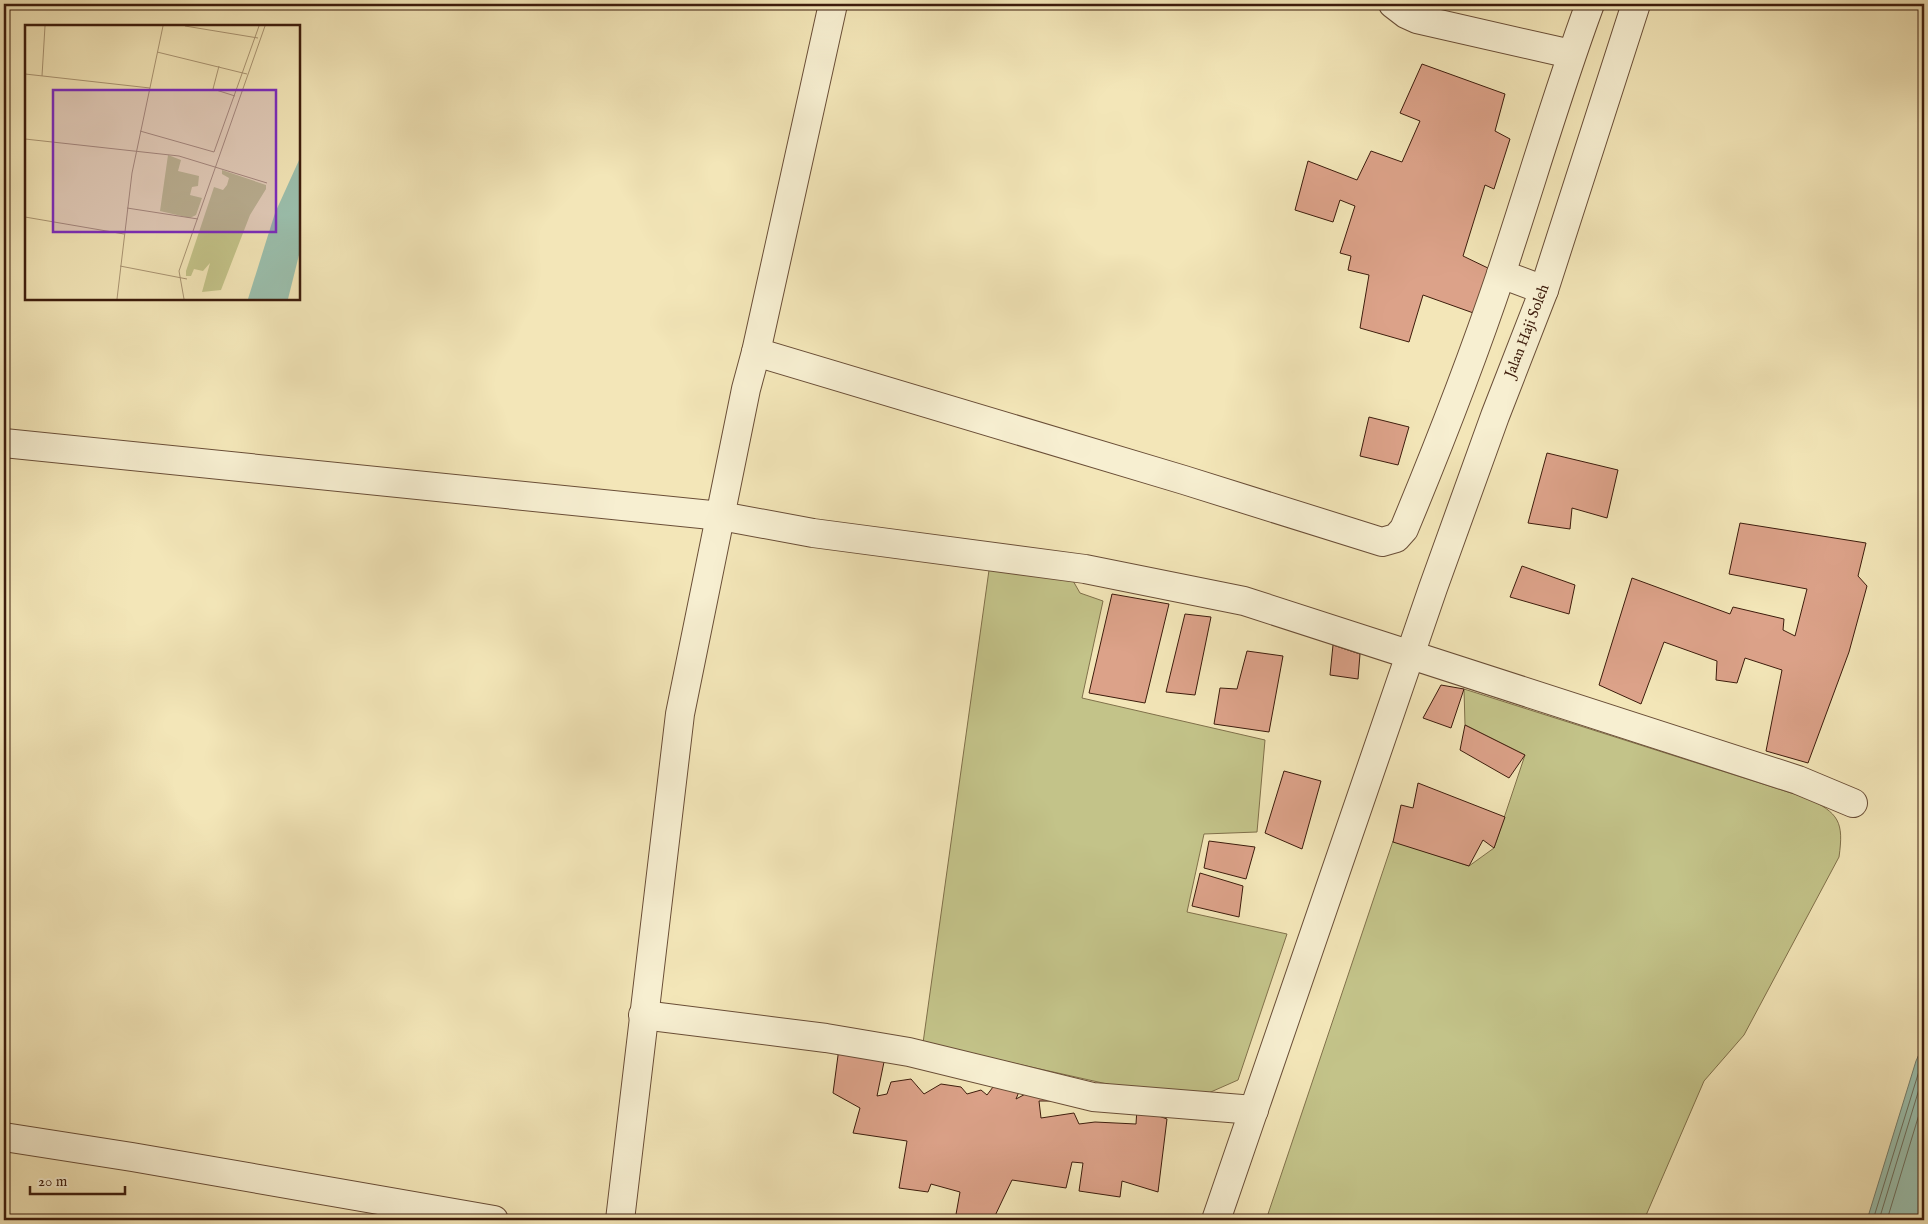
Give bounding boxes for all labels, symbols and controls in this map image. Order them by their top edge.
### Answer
inset map [25,25,300,300]
street label: Jalan Haji Soleh [1500,281,1554,382]
scale bar [30,1164,125,1196]
text: 20 m [38,1172,68,1191]

